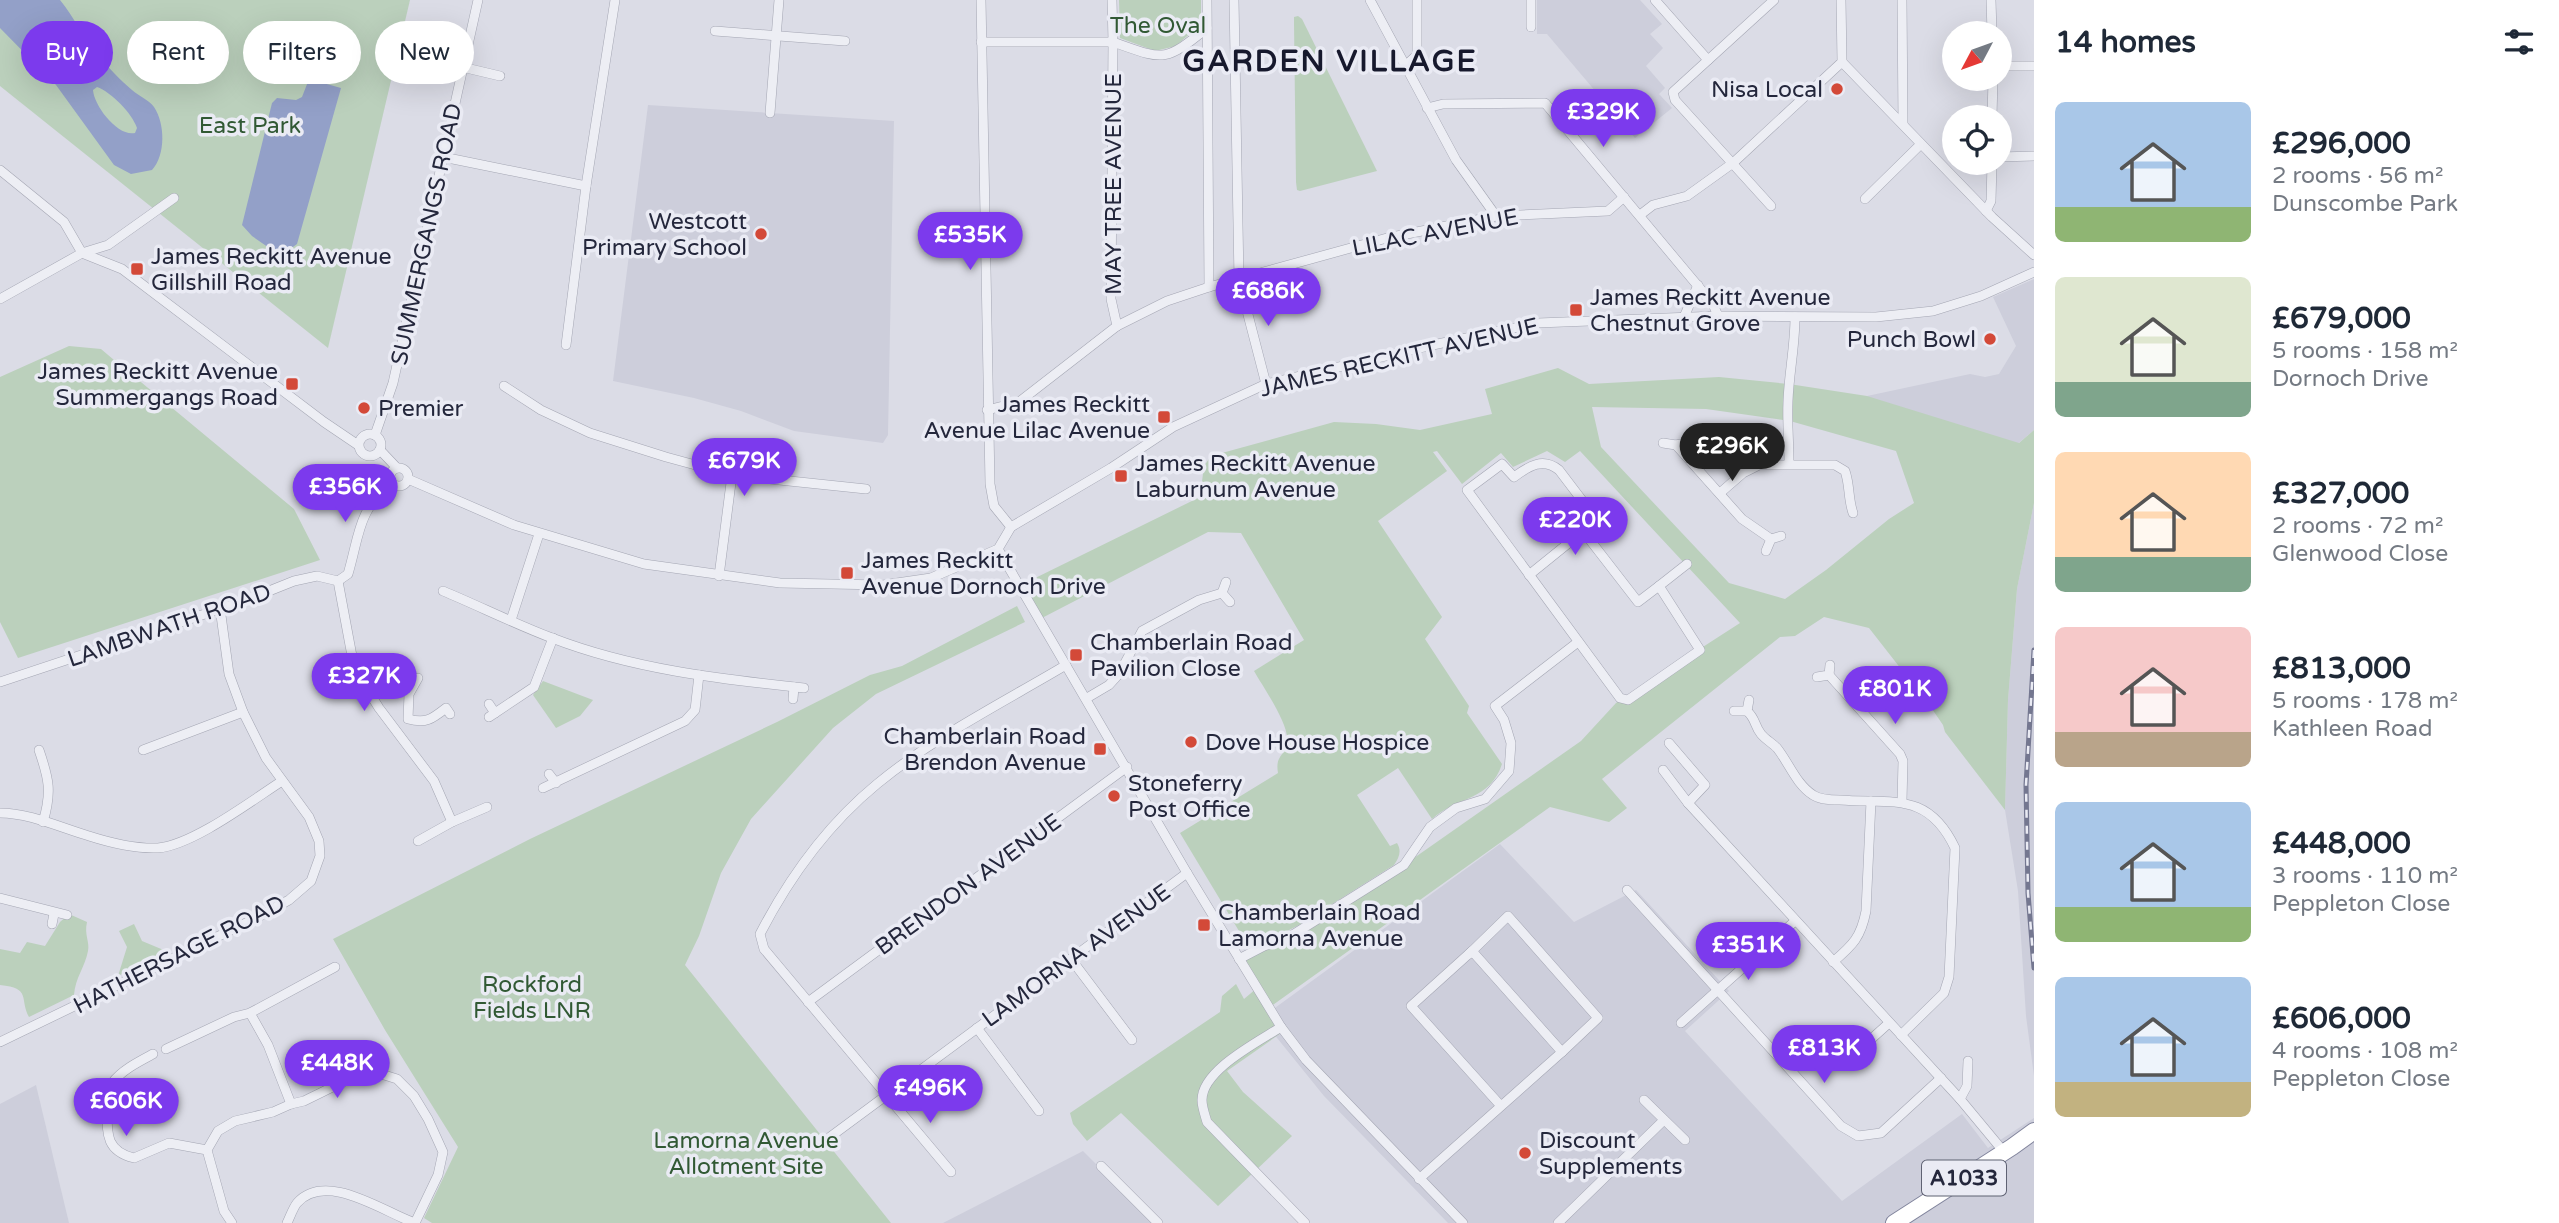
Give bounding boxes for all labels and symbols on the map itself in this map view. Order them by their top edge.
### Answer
park label: The Oval [1110,12,1206,40]
north arrow [1942,21,2012,91]
district label: GARDEN VILLAGE [1182,43,1478,80]
street label: MAY TREE AVENUE [1100,73,1128,295]
place label: Nisa Local [1711,76,1823,104]
marker: Nisa Local [1829,81,1845,97]
pin: £329K [1554,90,1652,149]
street label: SUMMERGANGS ROAD [386,101,468,368]
park label: East Park [199,112,301,140]
street label: LILAC AVENUE [1350,203,1521,263]
place label: Westcott Primary School [582,208,747,262]
pin: £535K [921,212,1019,272]
marker: Westcott Primary School [753,226,769,242]
place label: James Reckitt Avenue Gillshill Road [151,243,392,297]
marker: James Reckitt Avenue Gillshill Road [129,261,145,277]
pin: £686K [1219,268,1317,328]
place label: James Reckitt Avenue Chestnut Grove [1590,284,1831,338]
marker: James Reckitt Avenue Chestnut Grove [1568,302,1584,318]
street label: JAMES RECKITT AVENUE [1257,312,1541,404]
place label: Punch Bowl [1847,326,1976,354]
marker: Punch Bowl [1982,331,1998,347]
place label: James Reckitt Avenue Summergangs Road [37,358,278,412]
marker: James Reckitt Avenue Summergangs Road [284,376,300,392]
place label: James Reckitt Avenue Lilac Avenue [924,391,1150,445]
place label: Premier [378,395,464,423]
marker: Premier [356,400,372,416]
marker: James Reckitt Avenue Lilac Avenue [1156,409,1172,425]
pin: £296K [1683,424,1781,483]
pin: £679K [695,438,793,498]
place label: James Reckitt Avenue Laburnum Avenue [1135,450,1376,504]
pin: £356K [296,464,394,524]
marker: James Reckitt Avenue Laburnum Avenue [1113,468,1129,484]
pin: £220K [1526,498,1624,557]
place label: James Reckitt Avenue Dornoch Drive [861,547,1106,601]
marker: James Reckitt Avenue Dornoch Drive [839,565,855,581]
street label: LAMBWATH ROAD [64,578,275,674]
place label: Chamberlain Road Pavilion Close [1090,629,1293,683]
marker: Chamberlain Road Pavilion Close [1068,647,1084,663]
pin: £327K [315,654,413,713]
pin: £801K [1846,666,1944,726]
place label: Chamberlain Road Brendon Avenue [883,723,1086,777]
place label: Dove House Hospice [1205,729,1429,757]
marker: Dove House Hospice [1183,734,1199,750]
marker: Chamberlain Road Brendon Avenue [1092,741,1108,757]
place label: Stoneferry Post Office [1128,770,1250,824]
marker: Stoneferry Post Office [1106,788,1122,804]
street label: BRENDON AVENUE [870,808,1067,962]
street label: LAMORNA AVENUE [977,878,1176,1034]
street label: HATHERSAGE ROAD [69,889,290,1020]
place label: Chamberlain Road Lamorna Avenue [1218,899,1421,953]
marker: Chamberlain Road Lamorna Avenue [1196,917,1212,933]
pin: £351K [1699,922,1797,982]
park label: Rockford Fields LNR [473,971,591,1025]
pin: £813K [1775,1026,1873,1085]
pin: £448K [288,1040,386,1100]
pin: £496K [881,1066,979,1125]
pin: £606K [77,1078,175,1138]
park label: Lamorna Avenue Allotment Site [653,1127,839,1181]
place label: Discount Supplements [1539,1127,1682,1181]
marker: Discount Supplements [1517,1145,1533,1161]
road number: A1033 [1922,1160,2006,1196]

